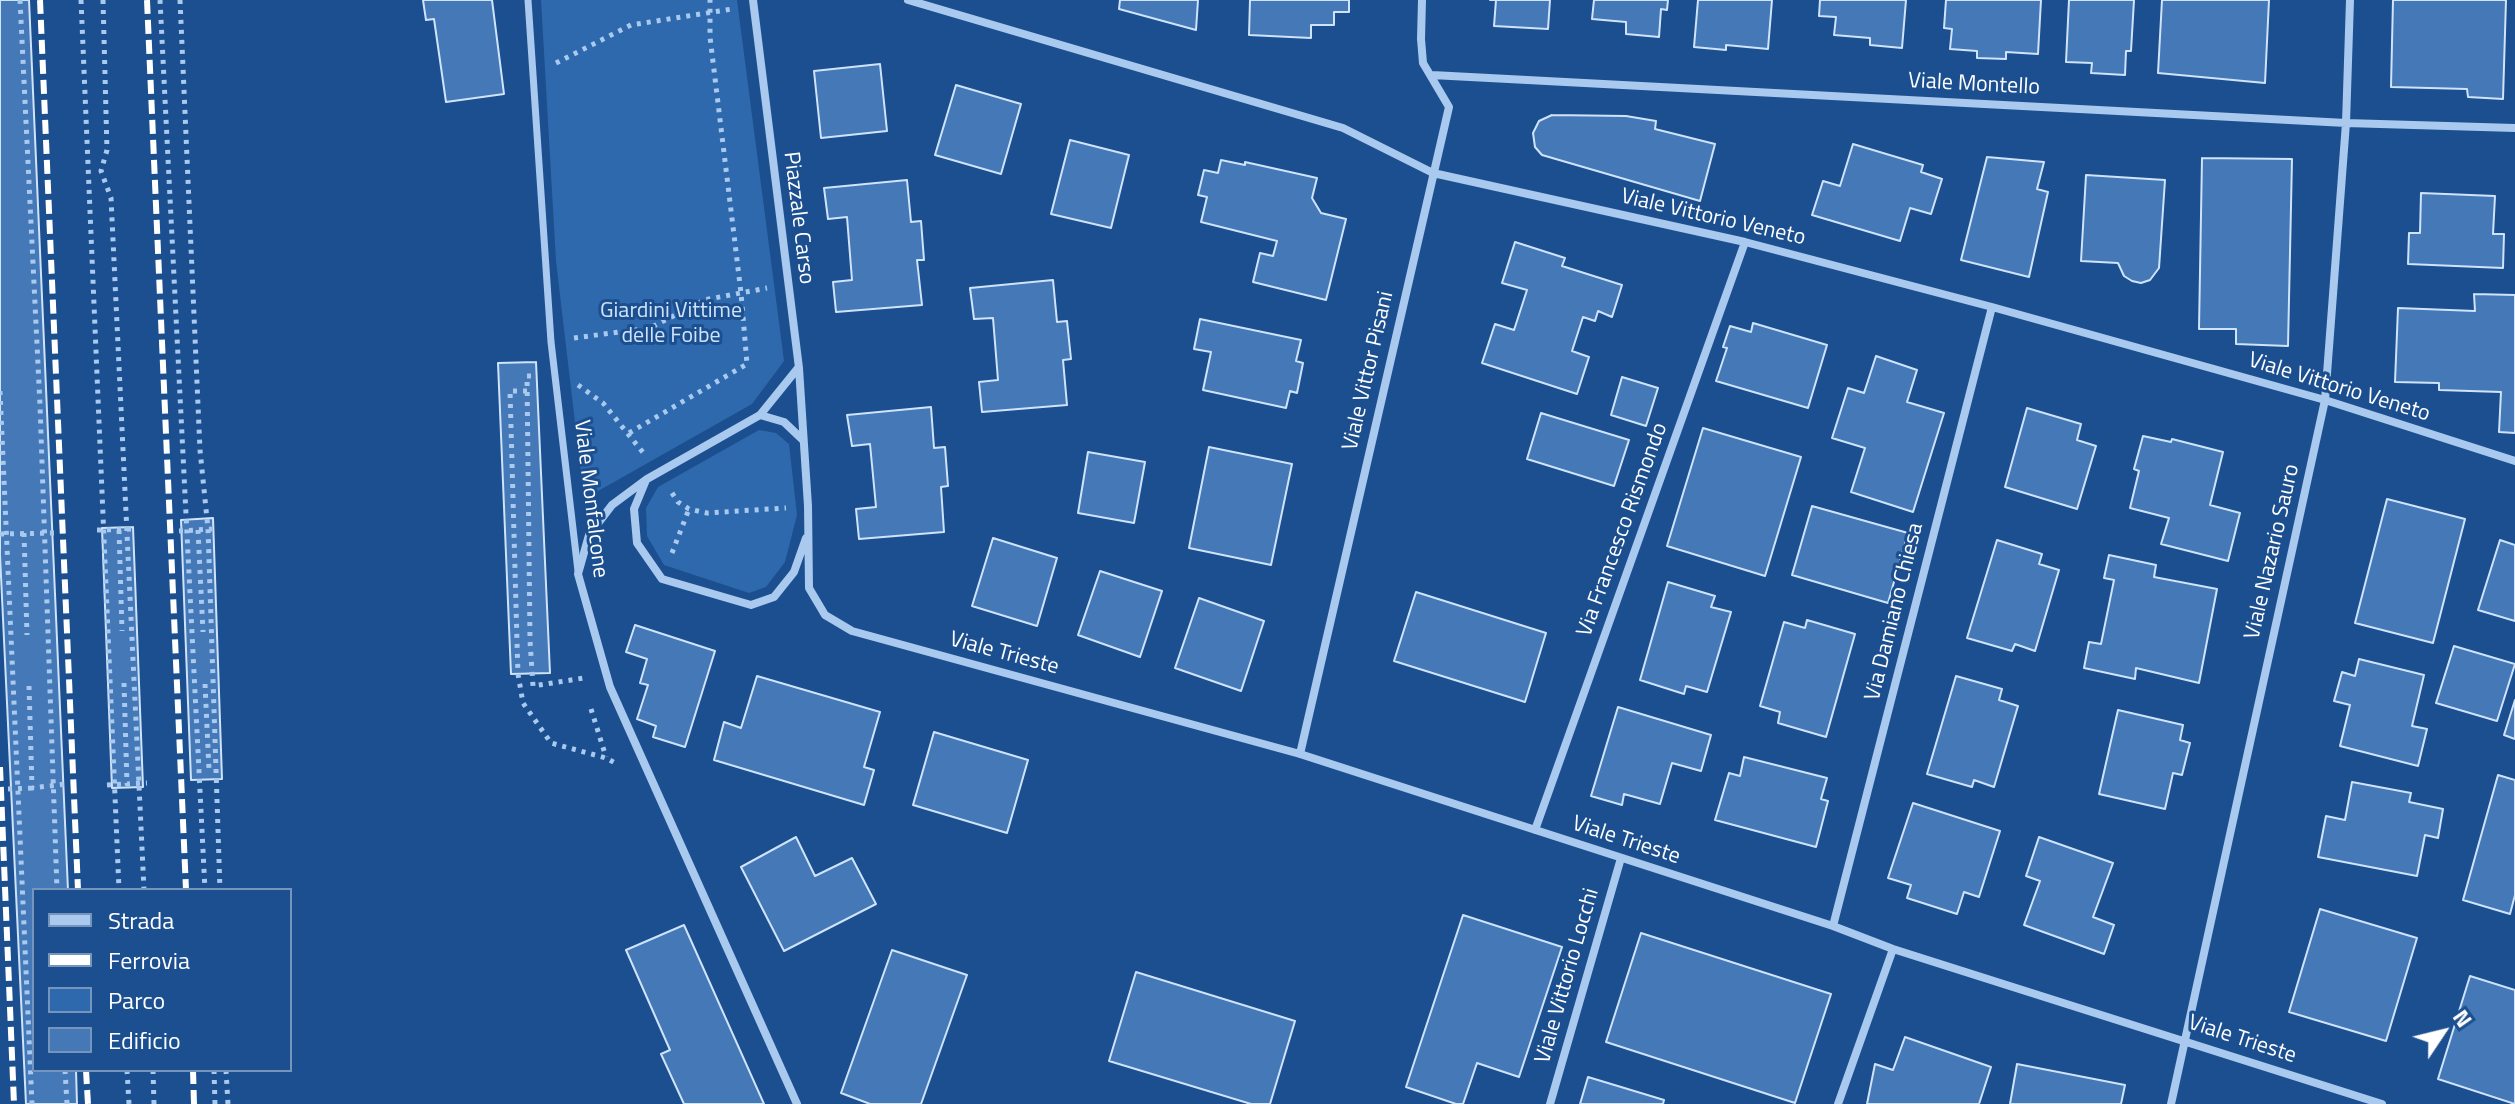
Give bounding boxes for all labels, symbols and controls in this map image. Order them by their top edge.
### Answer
street label: Viale Montello [1907,68,2041,102]
street label: Piazzale Carso [777,150,819,286]
street label: Viale Vittorio Veneto [1618,184,1808,252]
street label: Viale Vittor Pisani [1338,289,1400,453]
park label: Giardini Vittime delle Foibe [600,299,742,350]
street label: Viale Vittorio Veneto [2245,348,2433,428]
street label: Viale Monfalcone [567,419,613,579]
street label: Via Francesco Rismondo [1572,420,1674,640]
street label: Viale Nazario Sauro [2240,462,2306,642]
street label: Via Damiano Chiesa [1860,520,1930,704]
street label: Viale Trieste [947,627,1061,681]
street label: Viale Trieste [1569,811,1683,871]
street label: Viale Vittorio Locchi [1530,885,1606,1067]
legend [32,888,292,1072]
text: Strada [108,902,174,938]
text: Ferrovia [108,942,190,978]
text: Parco [108,982,165,1018]
north arrow [2403,992,2483,1072]
text: N [2444,1002,2481,1034]
street label: Viale Trieste [2185,1010,2299,1070]
text: Edificio [108,1022,181,1058]

